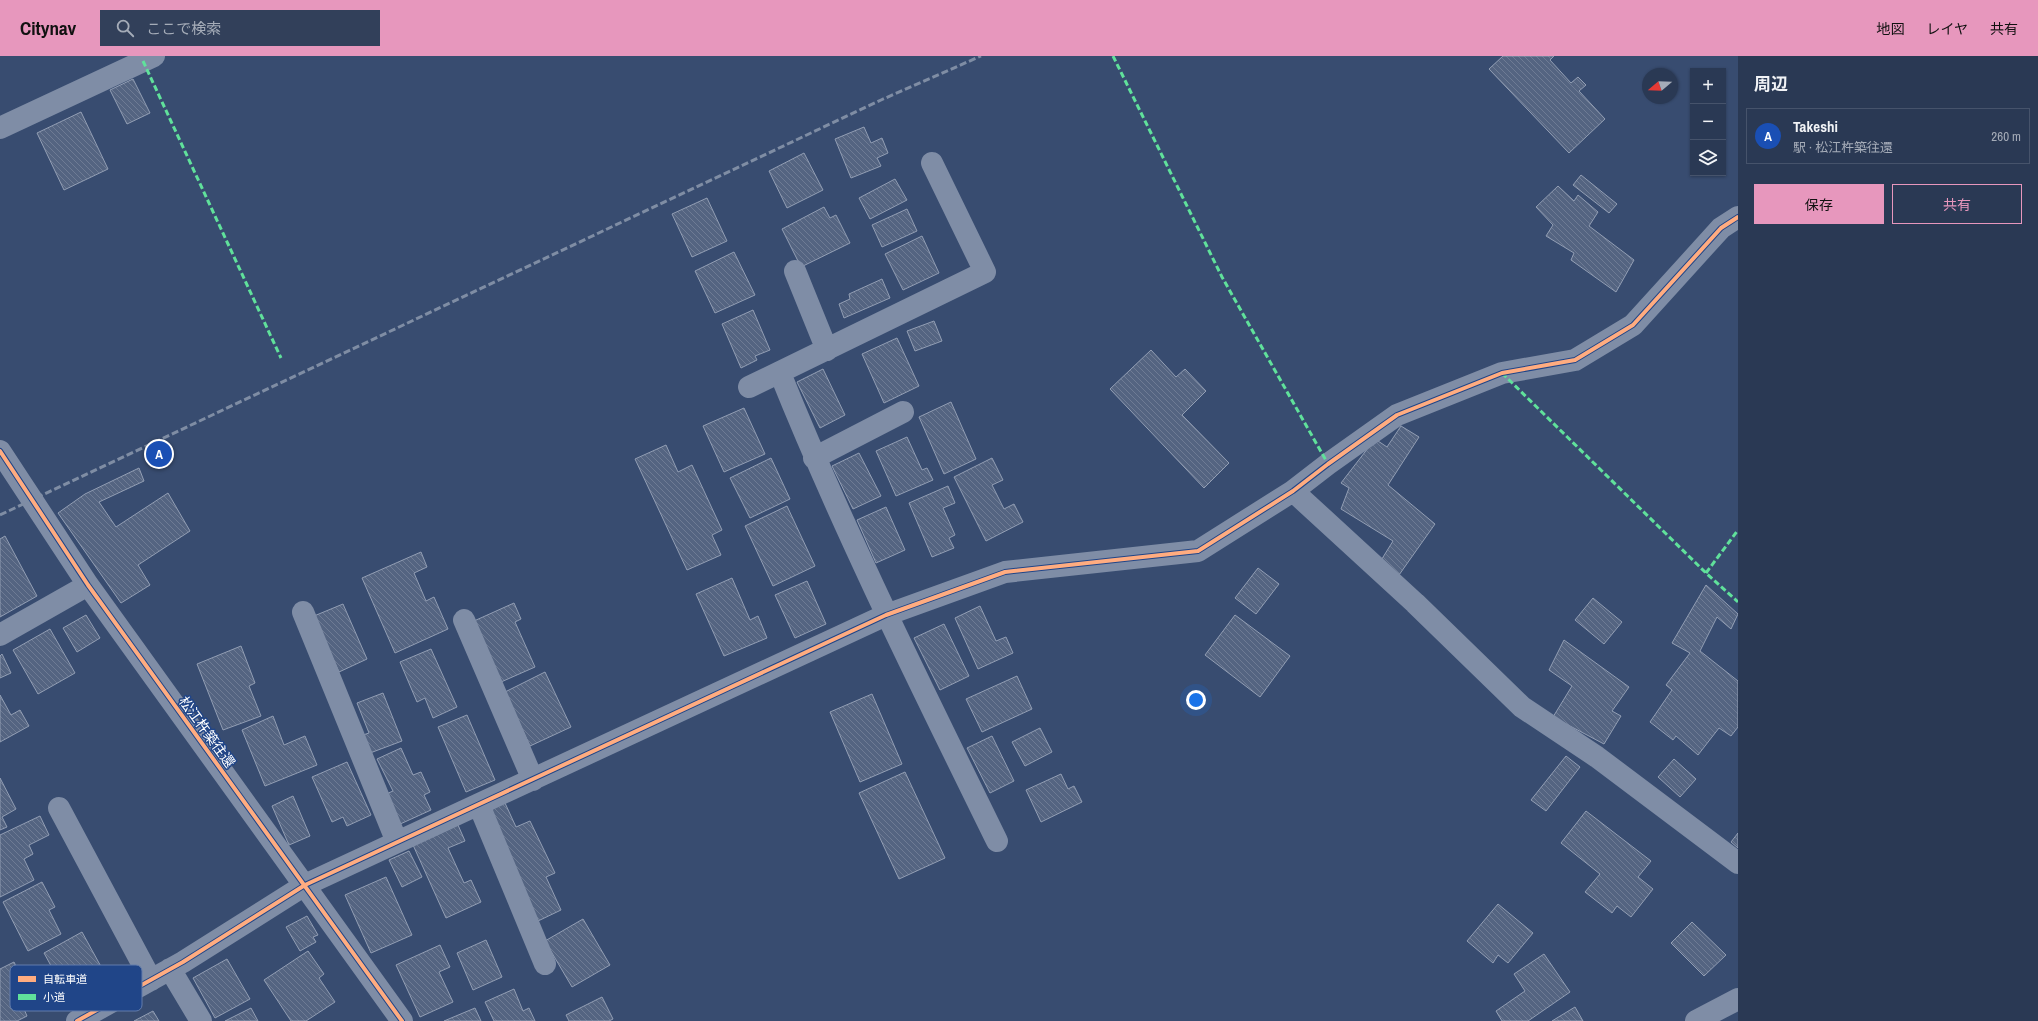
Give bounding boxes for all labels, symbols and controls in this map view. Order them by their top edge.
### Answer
search box [100,10,380,46]
text: Citynav [20,15,76,41]
icon: search [114,17,136,39]
text: ここで検索 [146,18,221,39]
text: 地図 [1876,20,1904,38]
text: レイヤ [1926,20,1968,38]
text: 共有 [1990,20,2018,38]
north arrow [1642,68,1678,104]
map controls [1690,68,1726,176]
button: + [1690,68,1726,104]
text: 周辺 [1754,72,1788,95]
button: − [1690,104,1726,140]
text: Takeshi [1793,116,1838,137]
text: A [1764,128,1772,145]
text: 260 m [1991,128,2021,145]
text: 駅 · 松江杵築往還 [1793,139,1893,156]
button: layers [1690,140,1726,176]
button: 保存 [1754,184,1884,224]
button: 共有 [1892,184,2022,224]
pin: A [146,439,172,469]
your location [1186,690,1206,710]
street label: 松江杵築往還 [175,693,239,771]
legend [10,965,142,1011]
text: 自転車道 [43,972,87,986]
text: 小道 [43,990,65,1004]

